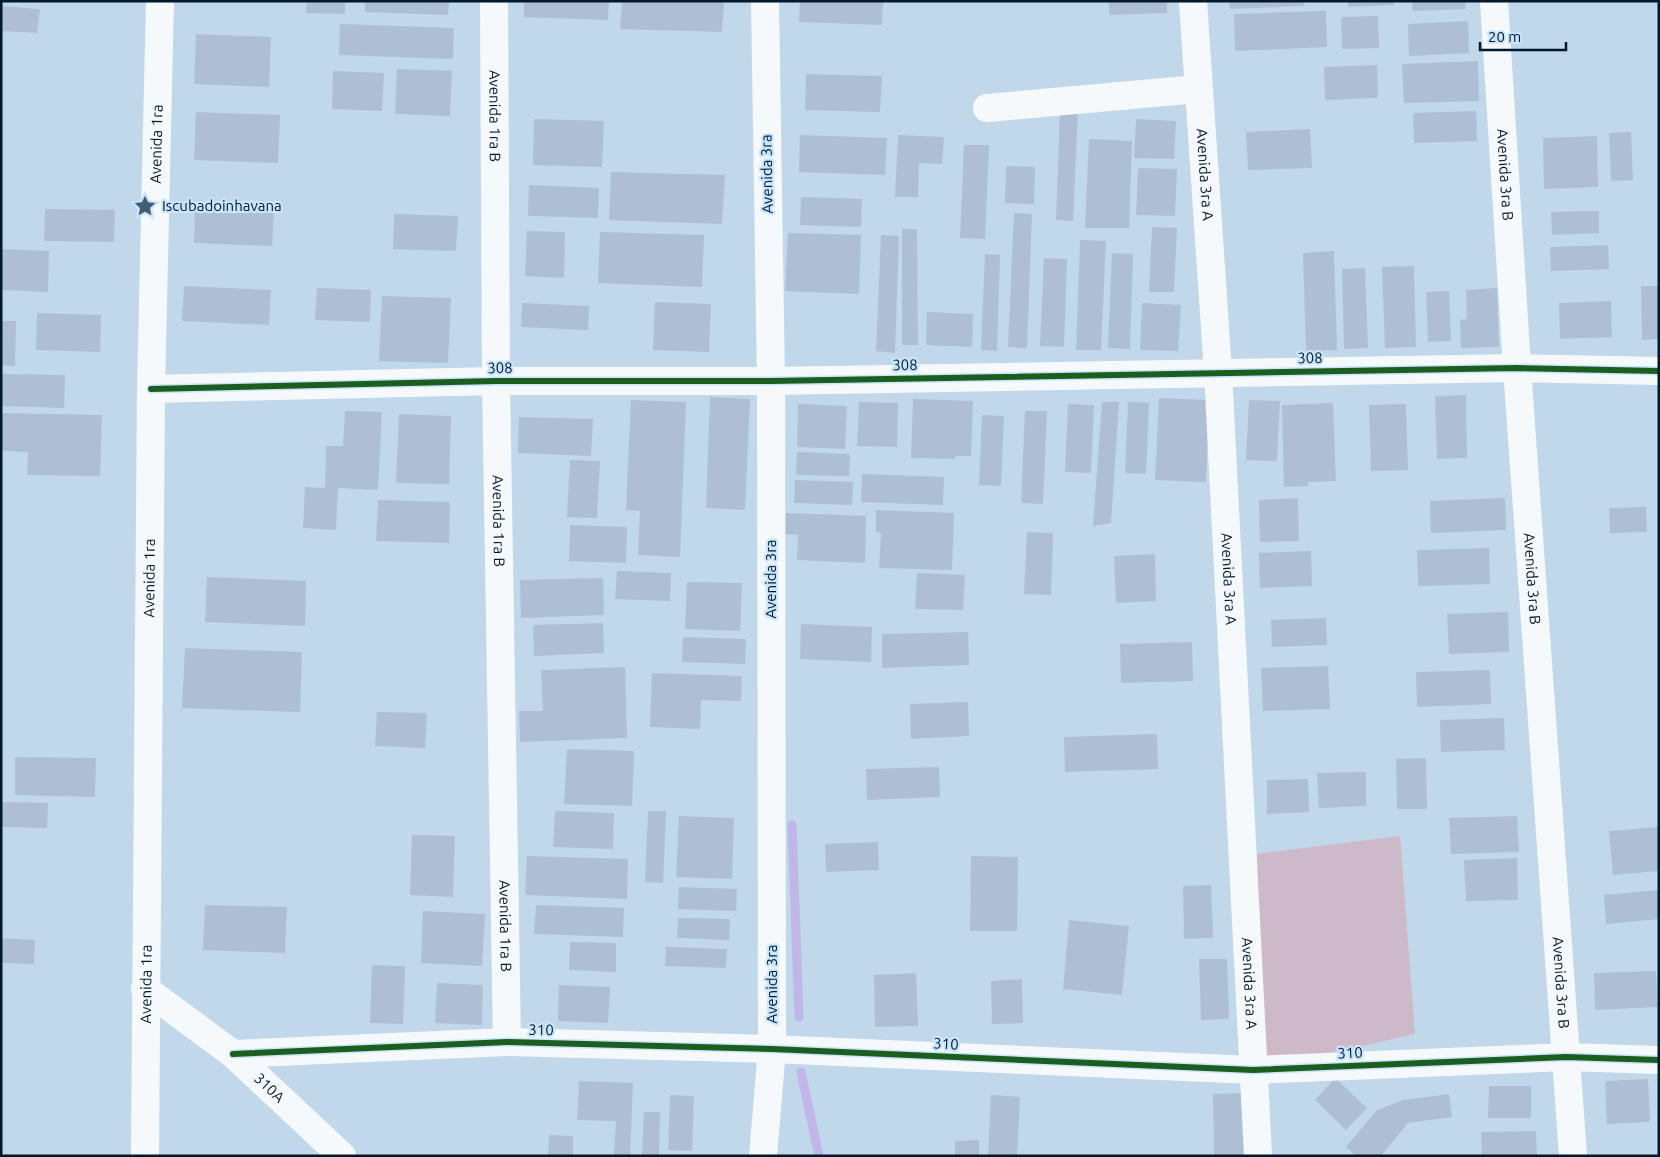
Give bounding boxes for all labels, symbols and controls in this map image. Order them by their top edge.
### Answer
scale bar [1480,20,1566,52]
text: 20 m [1488,28,1521,45]
street label: Avenida 1ra B [486,70,504,162]
street label: Avenida 1ra [147,104,166,184]
street label: Avenida 3ra A [1194,128,1217,221]
street label: Avenida 3ra B [1494,128,1517,221]
street label: Avenida 3ra [757,134,776,214]
place icon: Iscubadoinhavana [132,193,158,219]
place label: Iscubadoinhavana [162,197,282,214]
street label: 308 [1297,349,1323,366]
street label: 308 [892,356,918,373]
street label: 308 [487,359,513,376]
street label: Avenida 1ra B [490,475,508,567]
street label: Avenida 3ra A [1218,532,1240,626]
street label: Avenida 3ra B [1521,532,1544,625]
street label: Avenida 1ra [140,538,158,618]
street label: Avenida 3ra [762,539,779,619]
street label: Avenida 1ra B [496,880,515,972]
street label: Avenida 3ra B [1549,936,1573,1029]
street label: Avenida 3ra A [1239,937,1261,1030]
street label: Avenida 1ra [137,944,155,1024]
street label: Avenida 3ra [763,944,780,1024]
street label: 310 [528,1021,554,1038]
street label: 310 [933,1034,959,1053]
street label: 310 [1337,1044,1363,1061]
street label: 310A [251,1069,288,1106]

